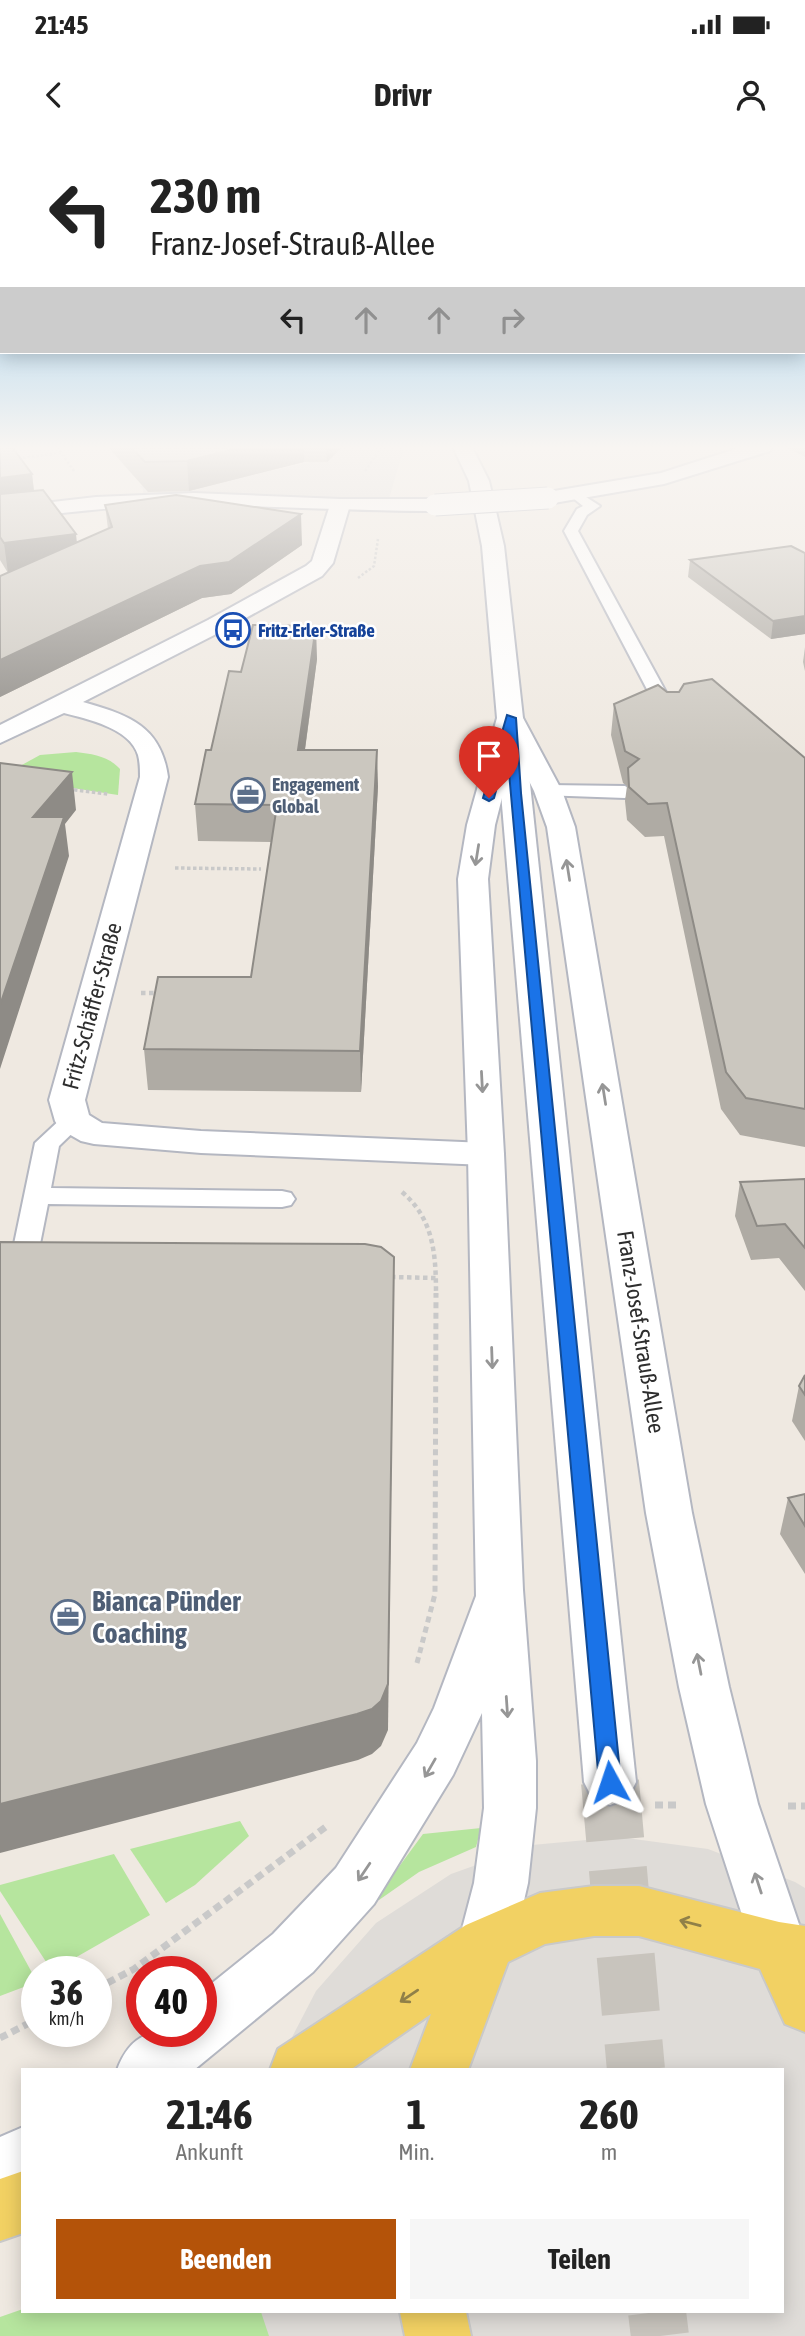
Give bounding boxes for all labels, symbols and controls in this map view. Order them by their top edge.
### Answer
text: 21:45 [35,10,89,40]
icon: back [35,76,73,114]
text: Drivr [374,76,431,113]
icon: person [732,76,770,114]
text: 230 m [150,167,261,223]
icon: left [35,168,126,259]
text: Franz-Josef-Strauß-Allee [150,225,435,262]
icon: left [274,301,312,339]
icon: ahead [347,301,385,339]
icon: ahead [420,301,458,339]
icon: right [493,301,531,339]
bus stop icon: Fritz-Erler-Straße [214,611,252,649]
place label: Fritz-Erler-Straße [258,619,375,641]
pin [459,726,519,798]
icon: arrive [470,737,508,775]
place label: Engagement Global [272,773,360,817]
office icon: Engagement Global [229,776,267,814]
one-way arrow [470,843,483,866]
one-way arrow [561,859,574,882]
street label: Fritz-Schäffer-Straße [57,920,127,1092]
one-way arrow [476,1070,489,1093]
one-way arrow [597,1083,610,1106]
street label: Franz-Josef-Strauß-Allee [612,1229,670,1435]
one-way arrow [485,1346,498,1369]
place label: Bianca Pünder Coaching [92,1585,241,1649]
office icon: Bianca Pünder Coaching [49,1598,87,1636]
one-way arrow [692,1653,706,1676]
one-way arrow [500,1696,513,1719]
position arrow [573,1745,647,1819]
one-way arrow [423,1757,437,1777]
one-way arrow [357,1862,371,1881]
one-way arrow [751,1872,764,1894]
one-way arrow [679,1916,702,1929]
speed limit sign: 40 [126,1956,217,2047]
text: 36 [50,1972,83,2012]
one-way arrow [400,1989,420,2003]
text: km/h [49,2008,84,2029]
text: 21:46 [166,2090,253,2138]
text: 1 [406,2090,426,2138]
text: 260 [579,2090,639,2138]
text: Ankunft [176,2139,243,2165]
text: Min. [398,2139,434,2165]
text: m [601,2139,617,2165]
button: Beenden [56,2219,396,2299]
button: Teilen [410,2219,749,2299]

